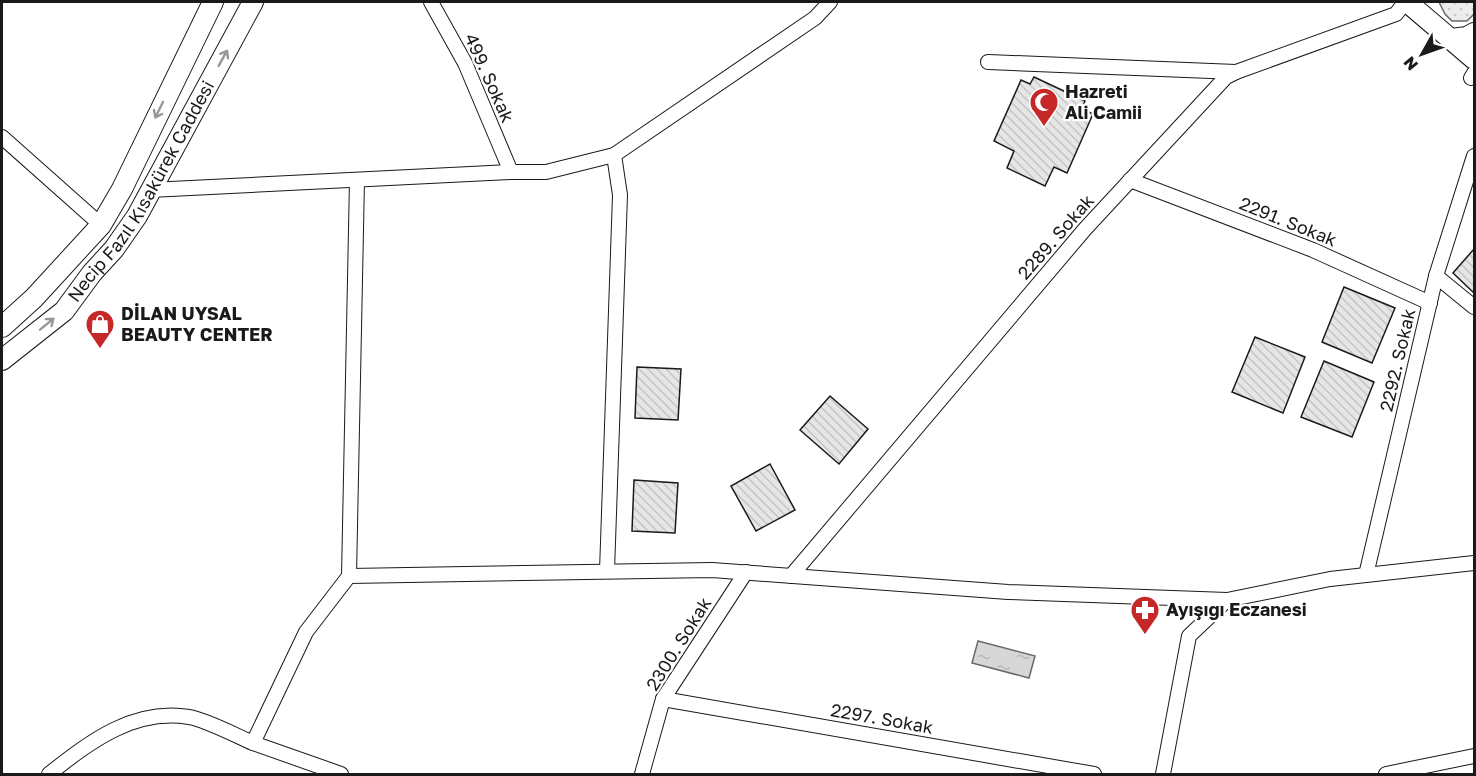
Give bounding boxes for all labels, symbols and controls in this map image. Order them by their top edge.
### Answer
north arrow [1392,24,1452,84]
street label: 499. Sokak [460,30,519,126]
one-way arrow [218,49,229,67]
text: N [1399,53,1422,75]
street label: Necip Fazıl Kısakürek Caddesi [62,76,218,306]
place label: Hazreti Ali Camii [1065,80,1142,123]
mosque icon: Hazreti Ali Camii [1028,86,1060,128]
one-way arrow [152,101,164,119]
street label: 2289. Sokak [1012,189,1098,283]
street label: 2291. Sokak [1236,192,1340,251]
place label: DİLAN UYSAL BEAUTY CENTER [121,302,273,345]
street label: 2292. Sokak [1375,306,1420,413]
shop icon: DİLAN UYSAL BEAUTY CENTER [84,308,116,350]
one-way arrow [39,317,55,330]
street label: 2300. Sokak [641,593,716,694]
pharmacy icon: Ayışığı Eczanesi [1129,594,1161,636]
place label: Ayışığı Eczanesi [1166,598,1307,620]
street label: 2297. Sokak [829,698,935,738]

